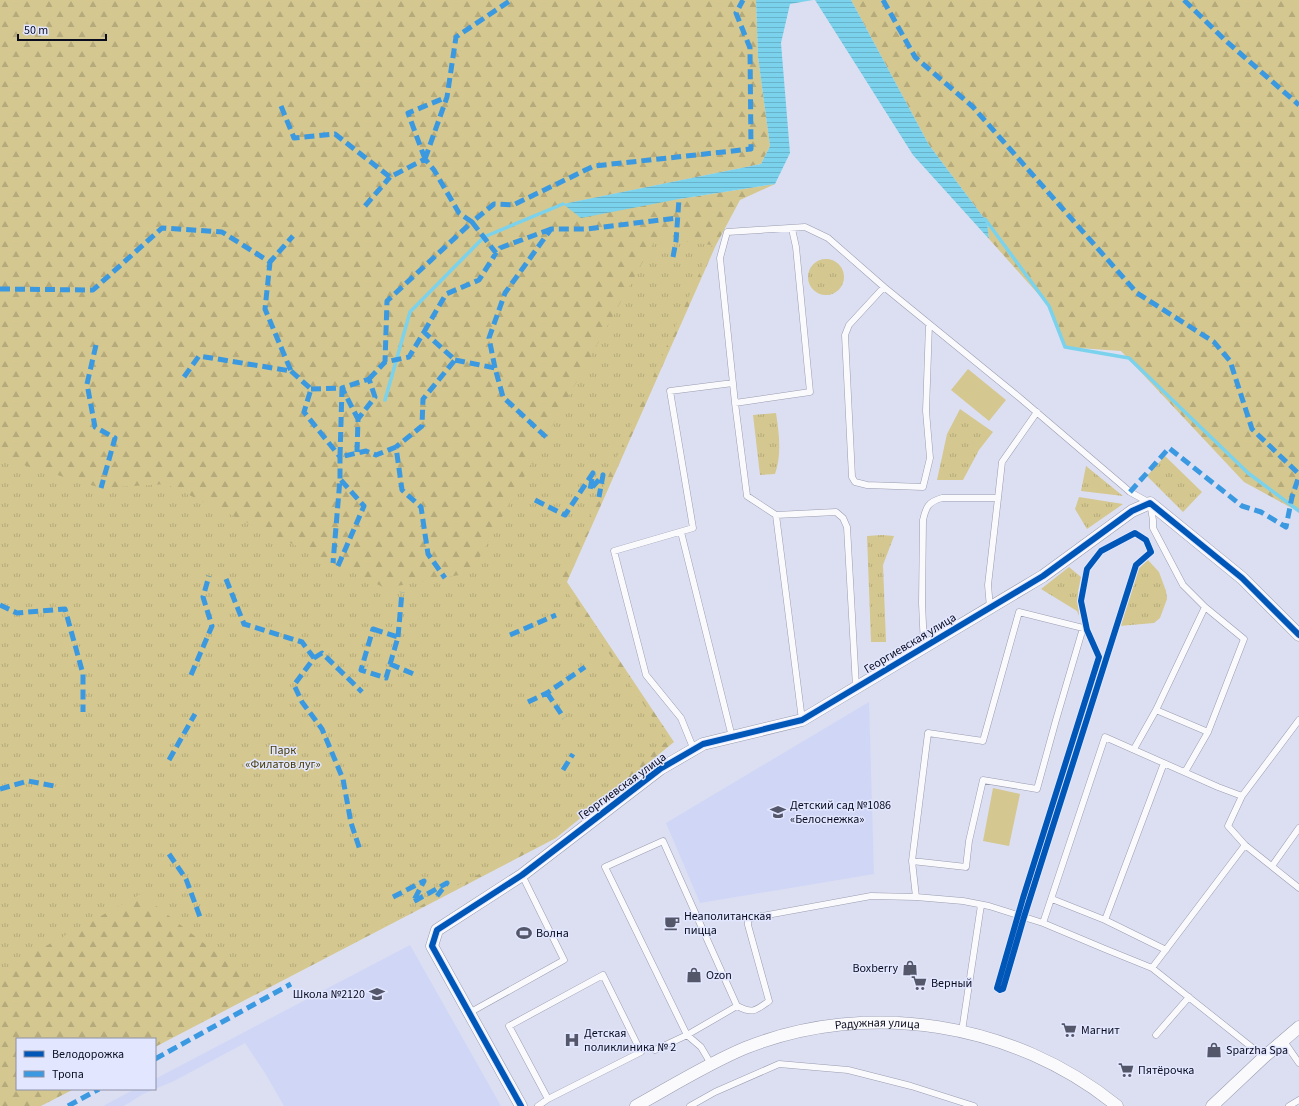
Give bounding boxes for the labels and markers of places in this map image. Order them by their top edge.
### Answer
place label: Детский сад №1086 «Белоснежка» [790,797,891,828]
school or university icon: Детский сад №1086 «Белоснежка» [769,803,787,821]
place label: Неаполитанская пицца [684,908,772,939]
cafe icon: Неаполитанская пицца [663,914,681,932]
sports icon: Волна [515,924,533,942]
place label: Волна [536,925,569,942]
shop icon: Boxberry [901,959,919,977]
place label: Boxberry [852,960,898,977]
shop icon: Ozon [685,966,703,984]
place label: Ozon [706,967,732,984]
supermarket icon: Верный [910,974,928,992]
place label: Верный [931,975,972,992]
school or university icon: Школа №2120 [368,985,386,1003]
place label: Школа №2120 [293,986,365,1003]
supermarket icon: Магнит [1060,1021,1078,1039]
place label: Магнит [1081,1022,1120,1039]
place label: Детская поликлиника № 2 [584,1025,676,1056]
hospital icon: Детская поликлиника № 2 [563,1031,581,1049]
shop icon: Sparzha Spa [1205,1041,1223,1059]
place label: Sparzha Spa [1226,1042,1288,1059]
supermarket icon: Пятёрочка [1117,1061,1135,1079]
place label: Пятёрочка [1138,1062,1194,1079]

